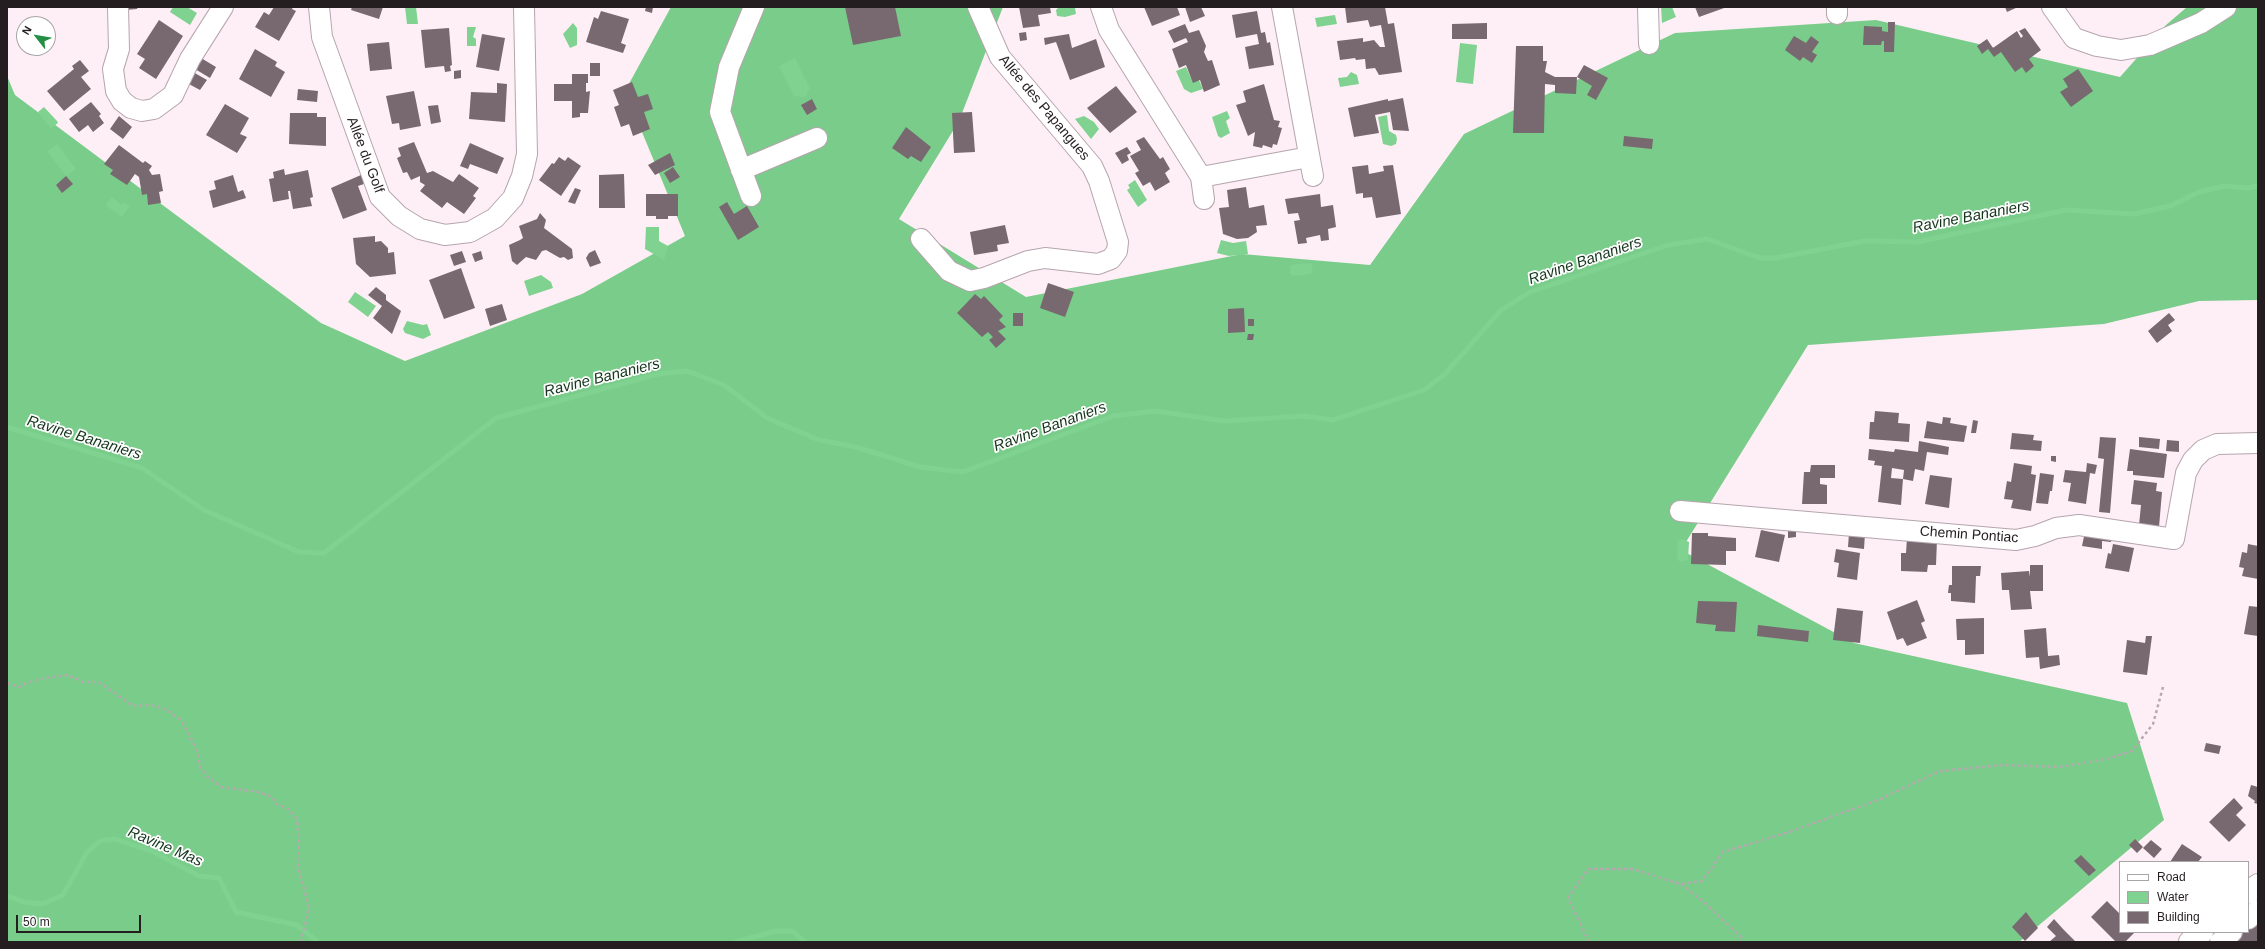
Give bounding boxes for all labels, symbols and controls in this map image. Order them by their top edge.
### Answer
north arrow [16,16,56,56]
text: N [19,24,34,37]
street label: Allée des Papangues [995,52,1093,164]
street label: Allée du Golf [343,115,387,195]
water label: Ravine Bananiers [1911,197,2031,237]
water label: Ravine Bananiers [1526,233,1644,289]
water label: Ravine Bananiers [542,355,662,401]
water label: Ravine Bananiers [991,398,1109,456]
water label: Ravine Bananiers [25,412,143,464]
street label: Chemin Pontiac [1919,523,2019,547]
water label: Ravine Mas [125,823,205,871]
legend [2119,861,2249,933]
text: Road [2157,870,2186,884]
text: Water [2157,890,2189,904]
scale bar [18,907,143,933]
text: Building [2157,910,2200,924]
text: 50 m [23,915,50,929]

